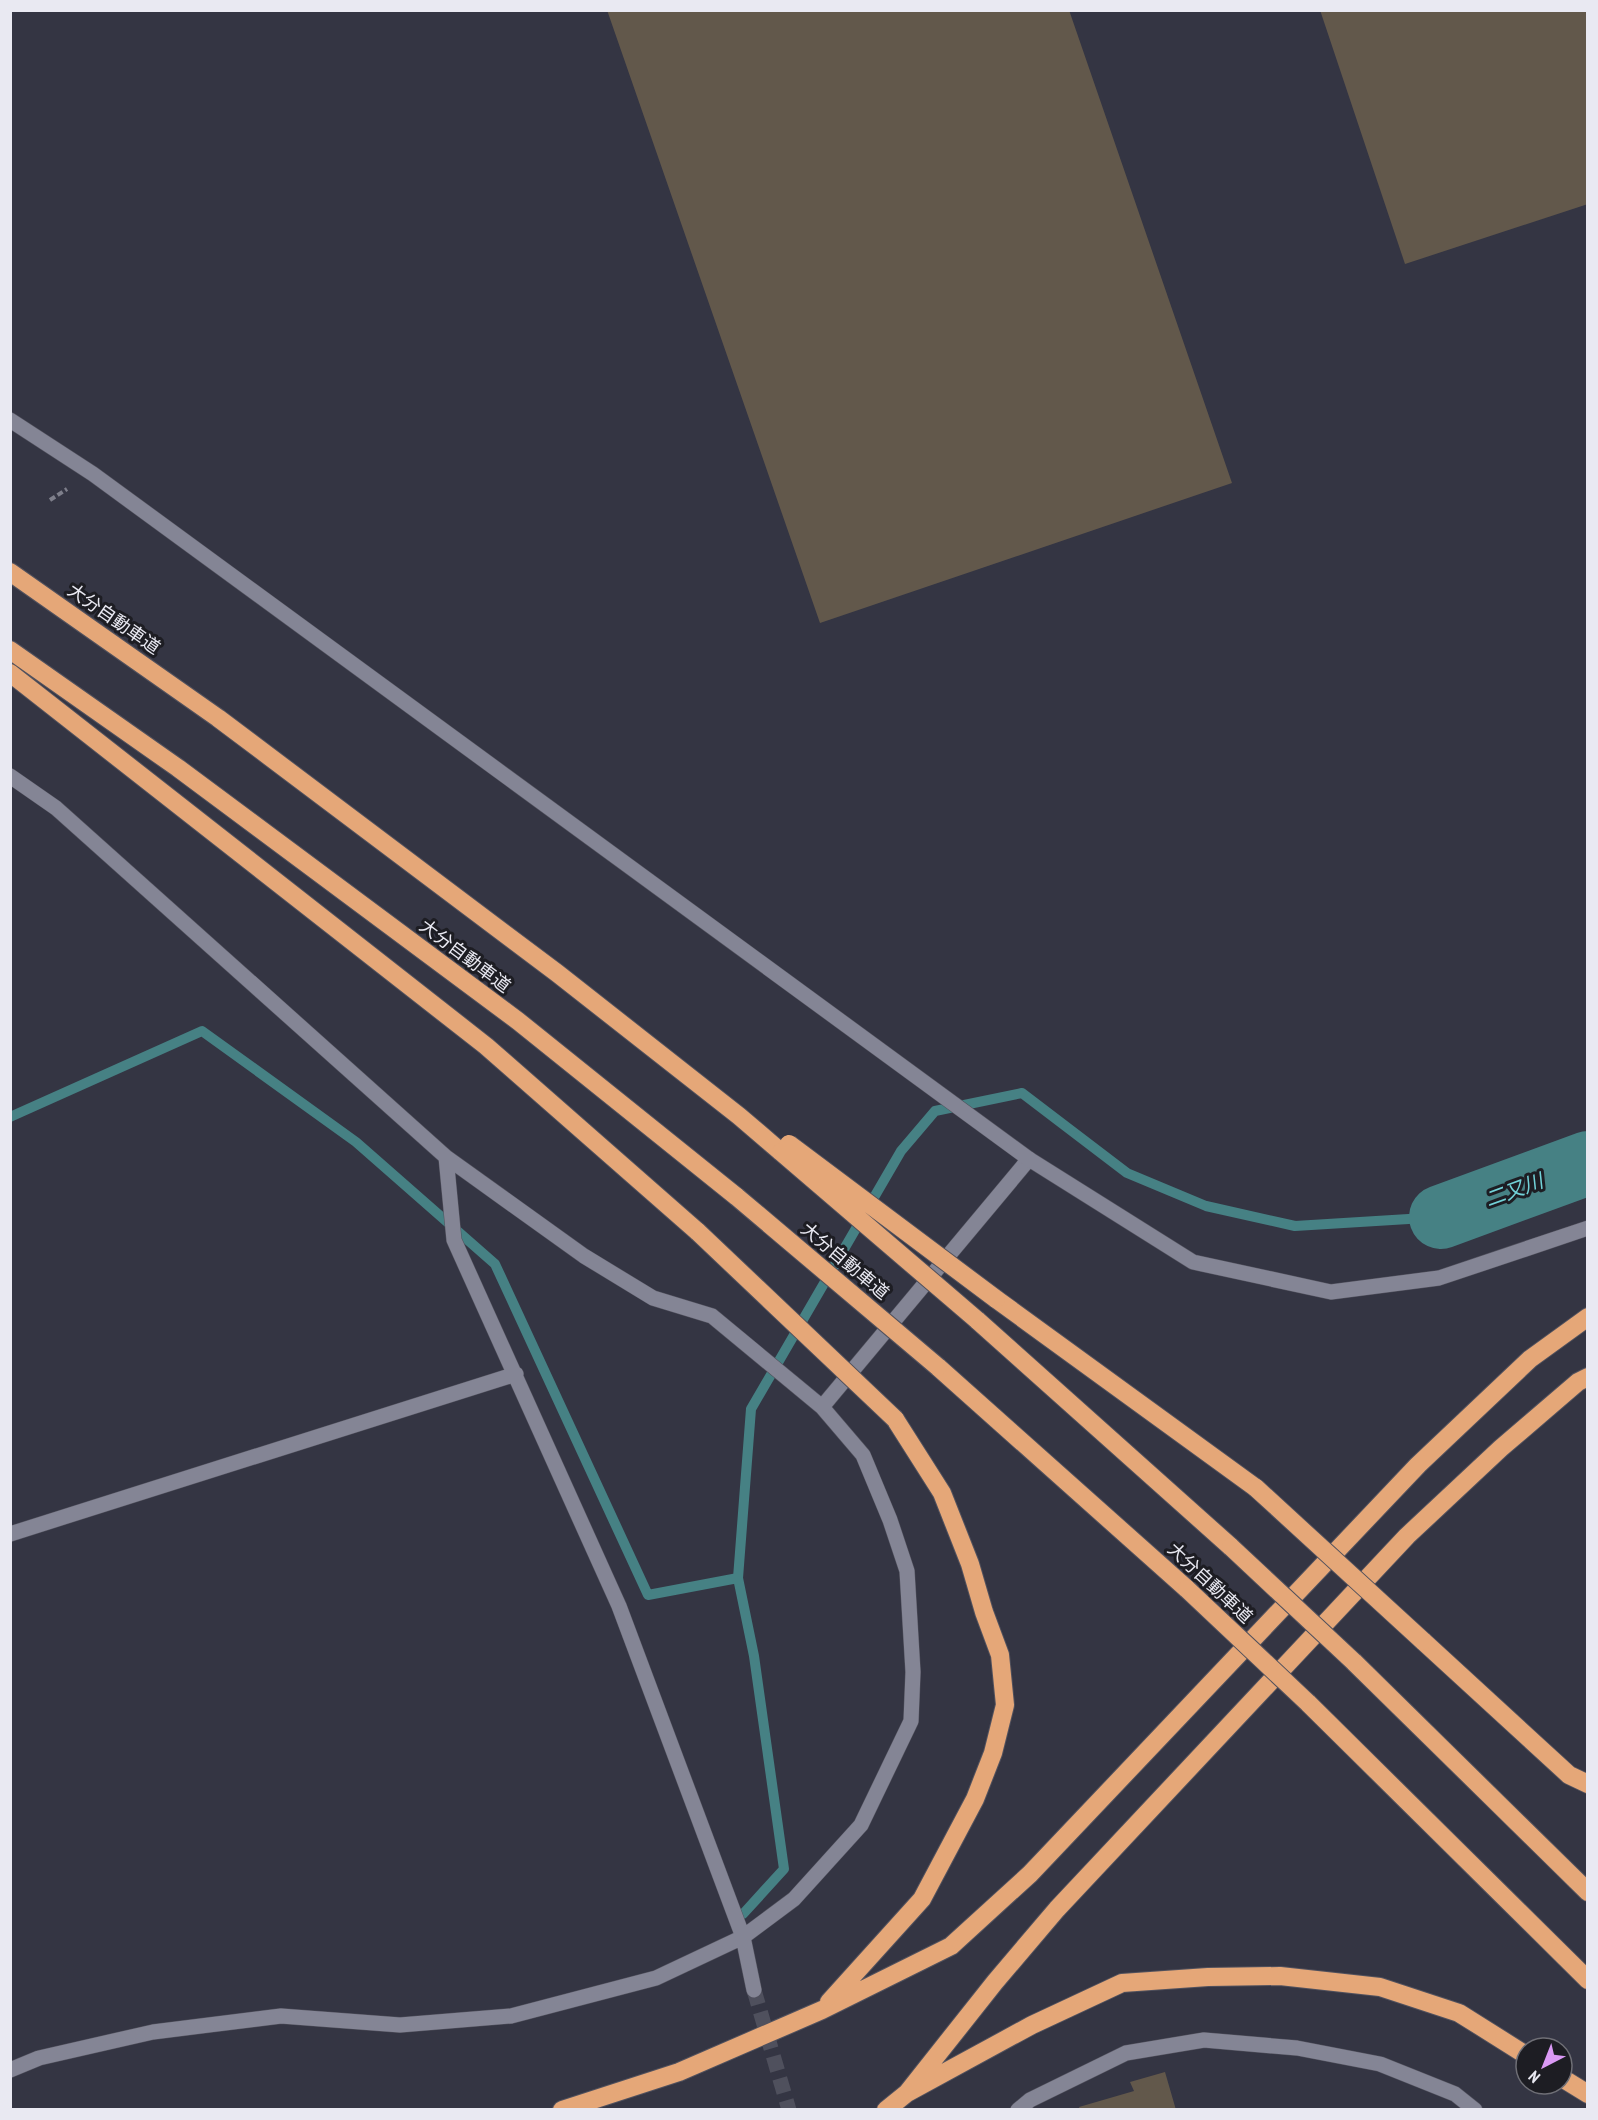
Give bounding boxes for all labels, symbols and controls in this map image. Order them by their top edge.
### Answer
street label: 大分自動車道 [63,578,165,659]
street label: 大分自動車道 [415,914,515,997]
water label: 二又川 [1481,1167,1549,1212]
street label: 大分自動車道 [797,1217,894,1304]
street label: 大分自動車道 [1163,1537,1258,1628]
north arrow [1514,2036,1574,2096]
text: N [1524,2067,1544,2087]

